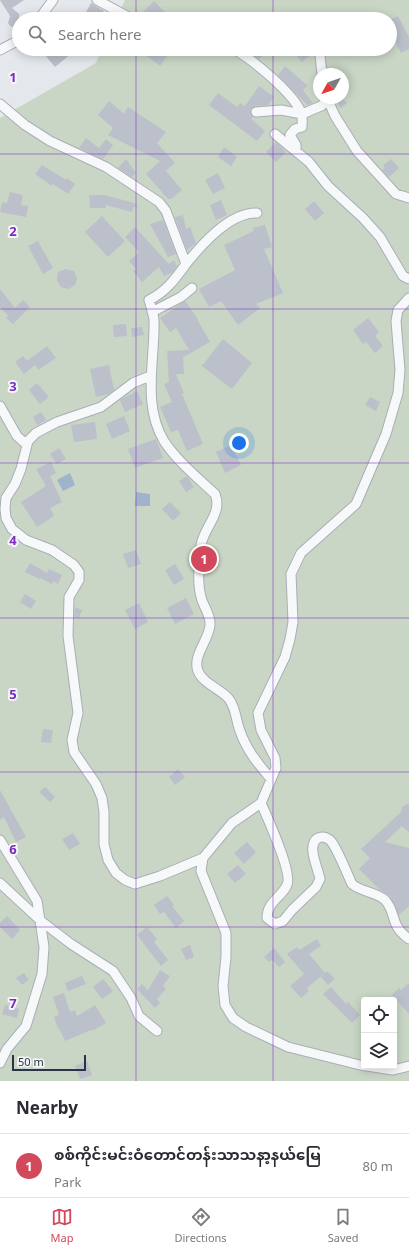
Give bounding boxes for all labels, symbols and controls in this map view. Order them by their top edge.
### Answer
search box [12,12,397,56]
icon: search [26,23,48,45]
text: Search here [58,24,141,44]
text: 1 [9,68,17,86]
north arrow [313,68,349,104]
text: 2 [9,222,17,240]
text: 3 [9,377,17,395]
your location [229,433,249,453]
text: 4 [9,531,17,549]
pin: 1 [191,544,217,574]
text: 5 [9,685,17,703]
text: 6 [9,840,17,858]
text: 7 [9,994,17,1012]
map controls [361,997,397,1069]
button: locate [361,997,397,1033]
button: layers [361,1033,397,1069]
scale bar [12,1053,86,1072]
text: 50 m [18,1054,44,1069]
text: Nearby [16,1096,78,1119]
text: စစ်ကိုင်းမင်းဝံတောင်တန်းသာသနာ့နယ်မြေ [54,1144,321,1164]
text: 1 [25,1157,33,1175]
text: 80 m [363,1157,393,1175]
text: Park [54,1173,81,1191]
tab: Map [51,1206,73,1245]
tab: Directions [174,1206,227,1245]
tab: Saved [328,1206,358,1245]

